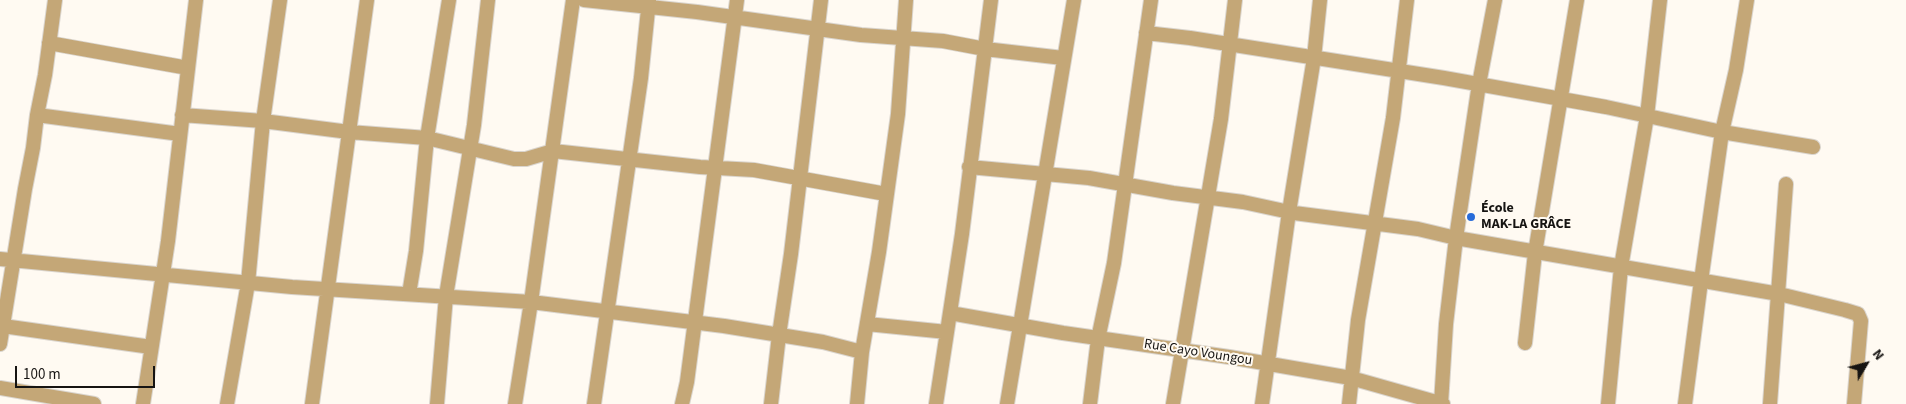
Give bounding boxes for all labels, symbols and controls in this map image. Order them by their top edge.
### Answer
place label: École MAK-LA GRÂCE [1481,201,1571,233]
marker: École MAK-LA GRÂCE [1465,211,1477,223]
street label: Rue Cayo Voungou [1143,336,1253,370]
north arrow [1841,339,1891,389]
text: N [1867,345,1889,365]
scale bar [18,356,158,388]
text: 100 m [23,364,61,385]

